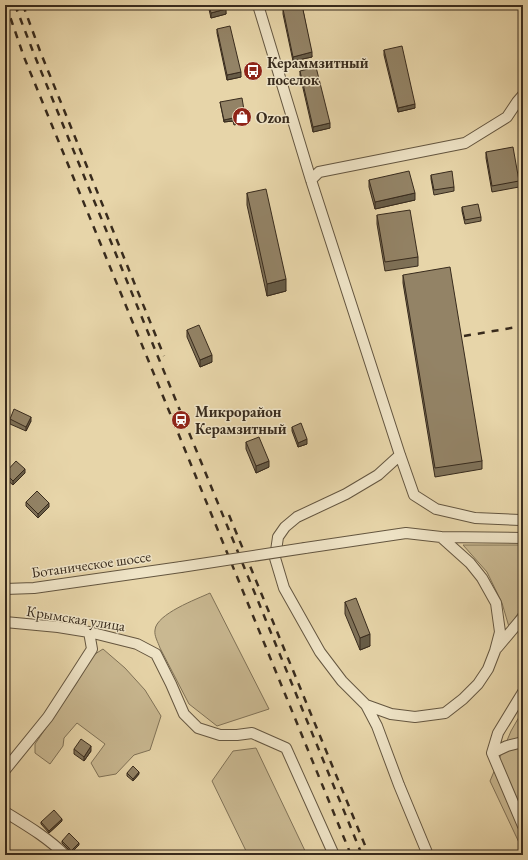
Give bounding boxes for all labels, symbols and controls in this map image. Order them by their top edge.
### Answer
place label: Кераммзитный поселок [267,53,369,89]
bus stop icon: Кераммзитный поселок [242,60,264,82]
shop icon: Ozon [231,106,253,128]
place label: Ozon [256,108,291,127]
place label: Микрорайон Керамзитный [195,402,287,438]
station icon: Микрорайон Керамзитный [170,409,192,431]
street label: Ботаническое шоссе [30,546,152,582]
street label: Крымская улица [25,601,127,635]

